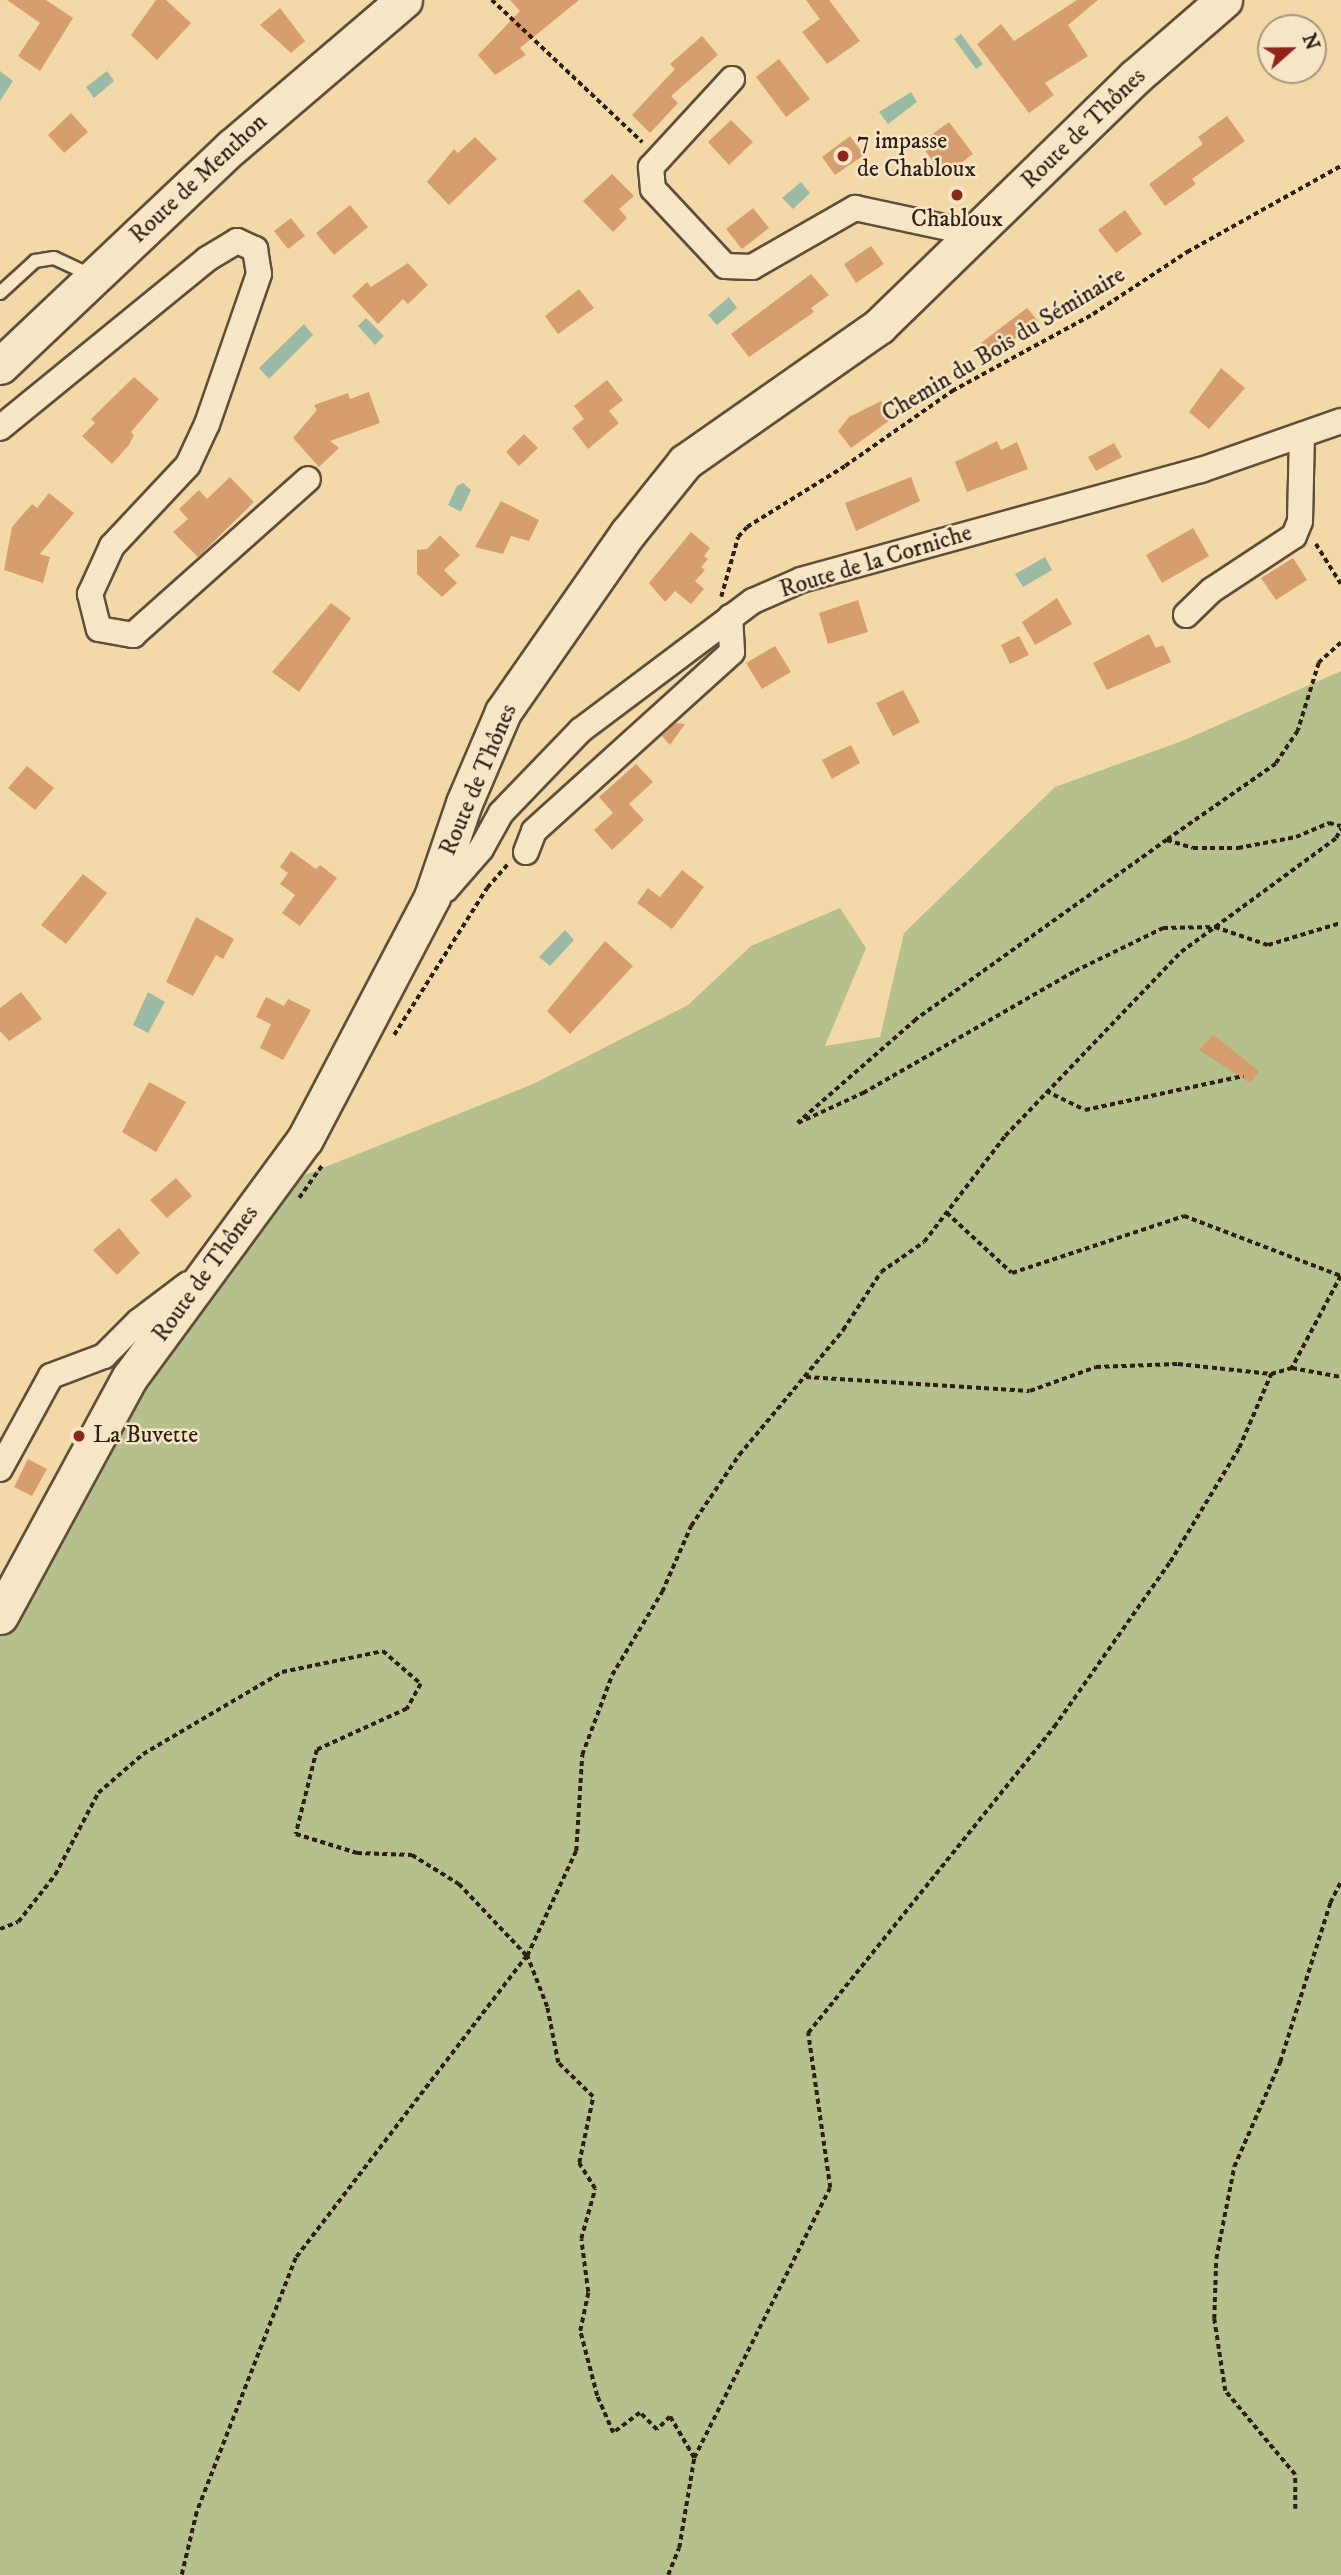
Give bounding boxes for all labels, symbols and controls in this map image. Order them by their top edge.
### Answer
north arrow [1257,14,1327,84]
text: N [1297,31,1324,53]
street label: Route de Thônes [1016,62,1152,196]
street label: Route de Menthon [124,108,274,250]
place label: 7 impasse de Chabloux [857,128,976,184]
marker: 7 impasse de Chabloux [835,148,851,164]
marker: Chabloux [949,187,965,203]
place label: Chabloux [911,206,1003,234]
street label: Chemin du Bois du Séminaire [877,261,1131,429]
street label: Route de la Corniche [776,519,976,605]
street label: Route de Thônes [434,700,524,860]
street label: Route de Thônes [147,1200,265,1348]
place label: La Buvette [93,1422,198,1450]
marker: La Buvette [71,1428,87,1444]

